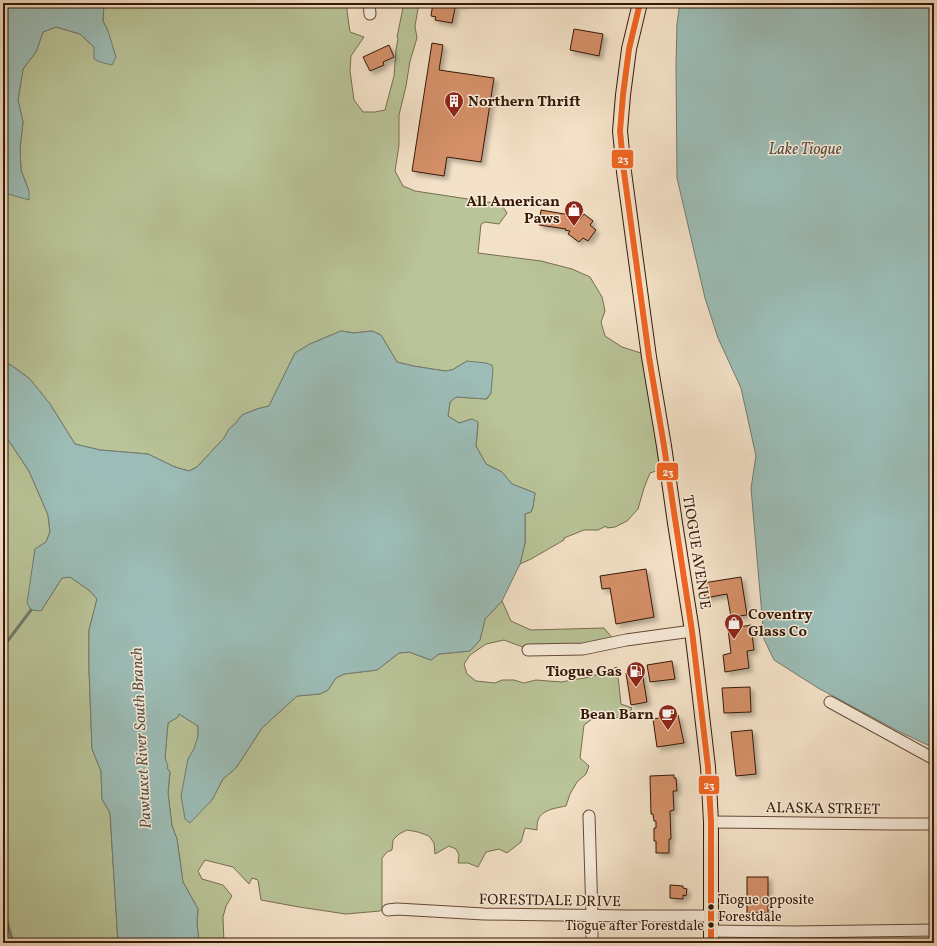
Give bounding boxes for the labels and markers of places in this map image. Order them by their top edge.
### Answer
building icon: Northern Thrift [443,90,465,118]
place label: Northern Thrift [468,92,581,113]
place label: All American Paws [466,192,560,230]
shop icon: All American Paws [563,199,585,227]
place label: Coventry Glass Co [748,605,813,643]
shop icon: Coventry Glass Co [723,612,745,640]
fuel station icon: Tiogue Gas [625,660,647,688]
place label: Tiogue Gas [545,662,622,683]
cafe icon: Bean Barn [657,703,679,731]
place label: Bean Barn [580,705,654,726]
place label: Tiogue opposite Forestdale [718,891,815,927]
marker: Tiogue opposite Forestdale [706,902,716,912]
place label: Tiogue after Forestdale [565,917,704,936]
marker: Tiogue after Forestdale [706,920,716,930]

